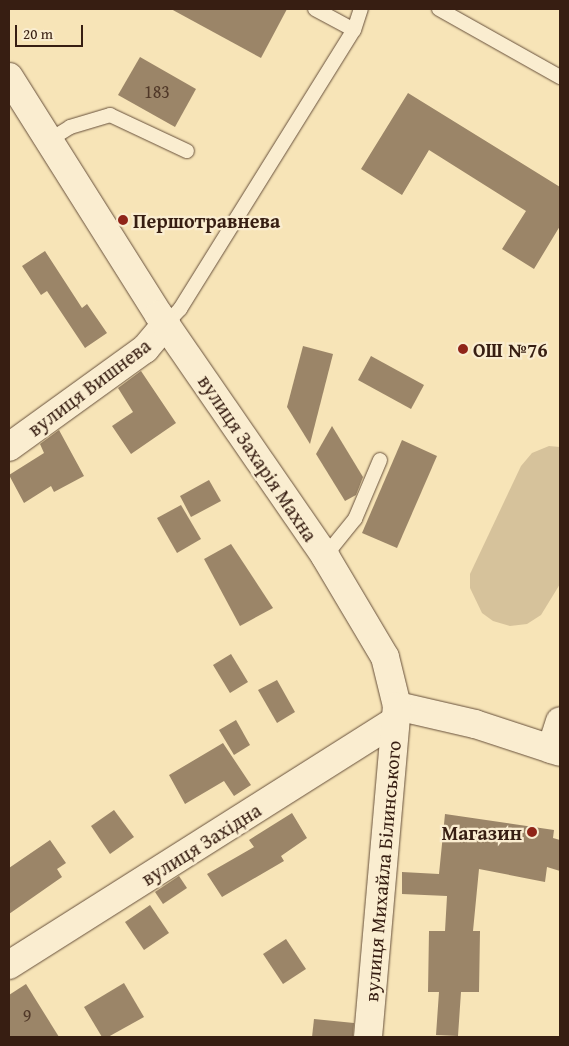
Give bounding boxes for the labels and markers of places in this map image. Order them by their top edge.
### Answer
place label: Першотравнева [133,208,280,232]
marker: Першотравнева [117,214,129,226]
place label: ОШ №76 [473,337,548,361]
marker: ОШ №76 [457,343,469,355]
place label: Магазин [441,820,522,844]
marker: Магазин [526,826,538,838]

